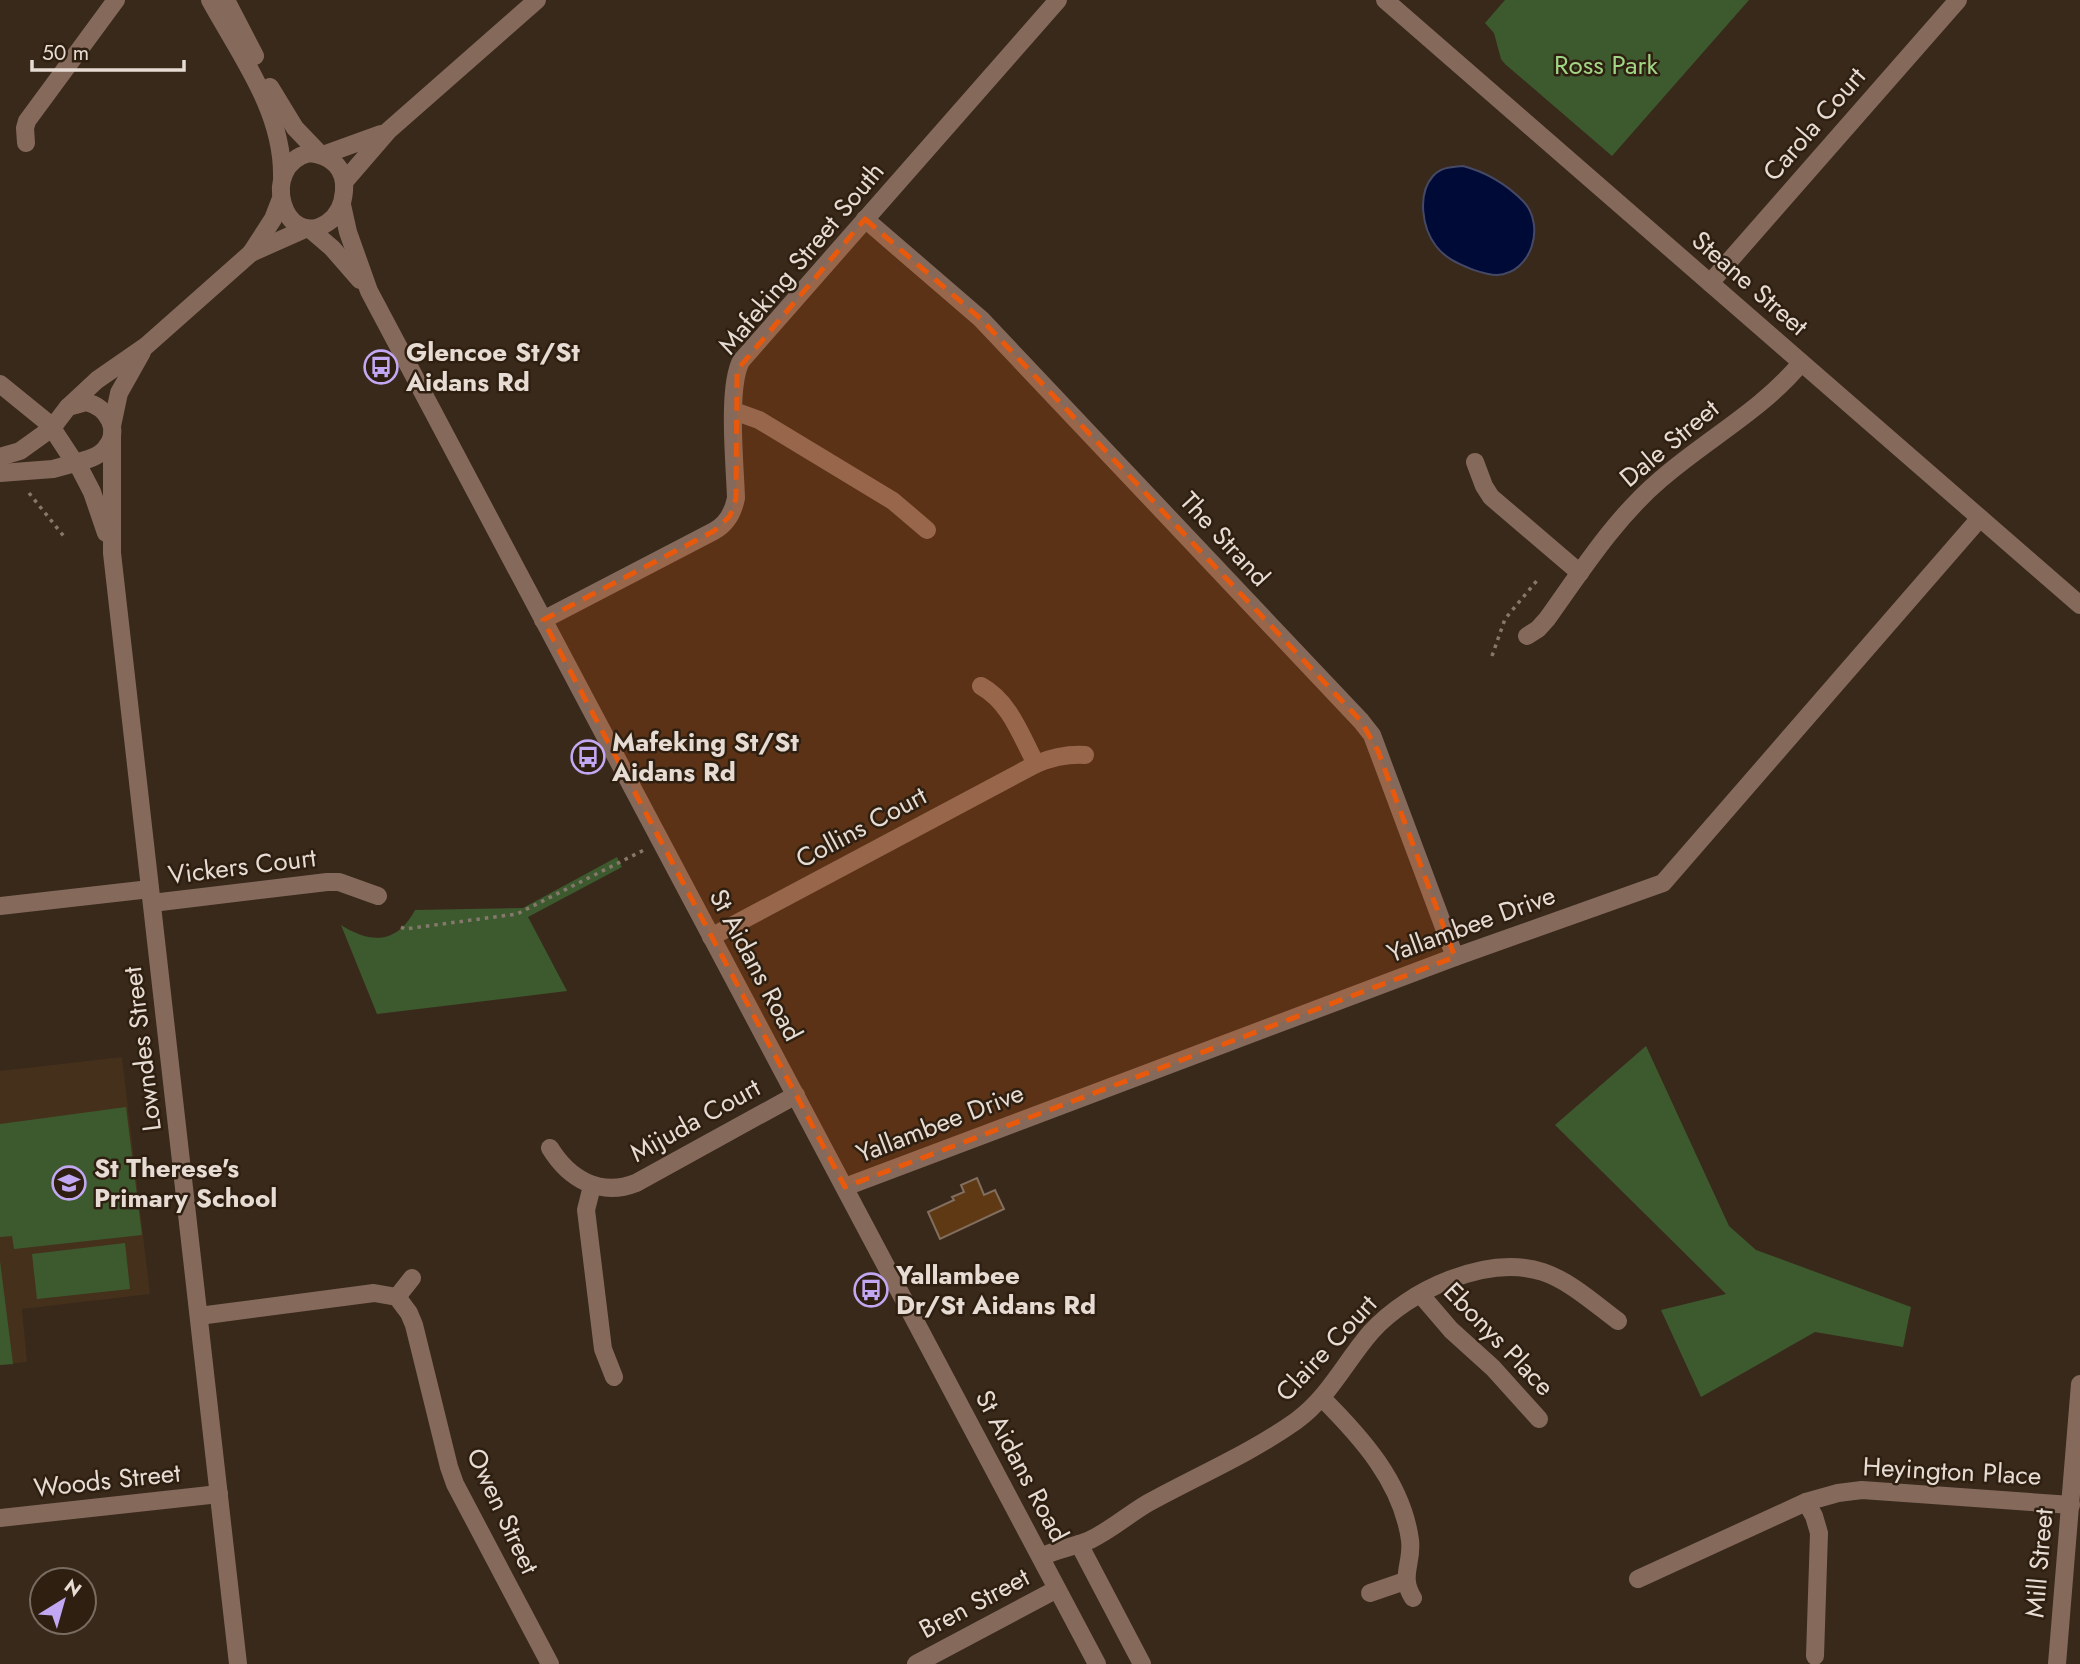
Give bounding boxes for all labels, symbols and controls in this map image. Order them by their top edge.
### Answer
scale bar [32,28,184,72]
text: 50 m [42,38,89,68]
park label: Ross Park [1554,46,1658,84]
street label: Carola Court [1754,58,1875,189]
street label: Mafeking Street South [709,154,893,362]
street label: Steane Street [1683,222,1817,345]
place label: Glencoe St/St Aidans Rd [405,333,580,401]
bus stop icon: Glencoe St/St Aidans Rd [362,348,400,386]
street label: Dale Street [1611,390,1728,496]
street label: The Strand [1171,483,1279,595]
place label: Mafeking St/St Aidans Rd [611,723,799,791]
bus stop icon: Mafeking St/St Aidans Rd [569,738,607,776]
street label: Collins Court [789,776,934,877]
street label: Vickers Court [166,838,319,894]
street label: Yallambee Drive [1382,876,1560,972]
street label: St Aidans Road [700,882,812,1048]
street label: Lowndes Street [113,964,171,1133]
street label: Mijuda Court [623,1068,768,1172]
street label: Yallambee Drive [851,1074,1029,1172]
place label: St Therese's Primary School [94,1149,277,1217]
school or university icon: St Therese's Primary School [50,1164,88,1202]
place label: Yallambee Dr/St Aidans Rd [895,1256,1096,1324]
bus stop icon: Yallambee Dr/St Aidans Rd [852,1271,890,1309]
street label: Ebonys Place [1435,1274,1563,1404]
street label: Claire Court [1267,1286,1386,1410]
street label: St Aidans Road [966,1383,1078,1549]
street label: Owen Street [457,1442,549,1581]
street label: Heyington Place [1862,1447,2042,1495]
street label: Woods Street [32,1453,183,1507]
street label: Mill Street [2015,1506,2063,1619]
street label: Bren Street [912,1558,1037,1648]
north arrow [28,1566,98,1636]
text: N [59,1572,87,1603]

